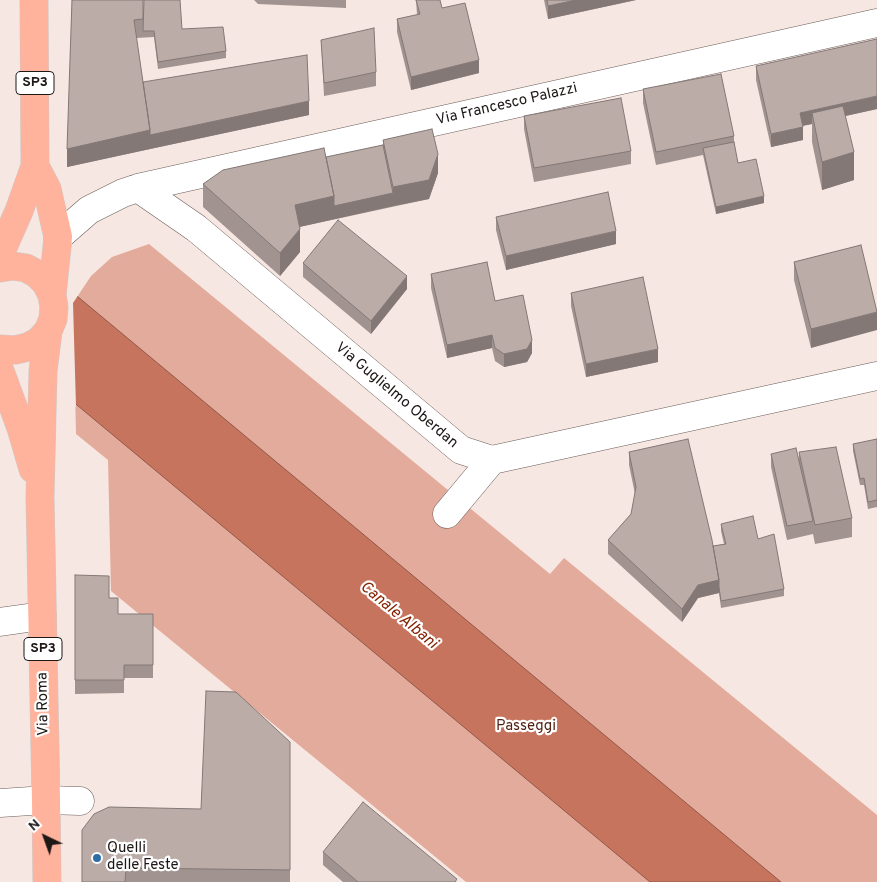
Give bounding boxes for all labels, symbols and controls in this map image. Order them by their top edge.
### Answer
road number: SP3 [16,72,54,95]
street label: Via Francesco Palazzi [435,80,579,130]
street label: Via Guglielmo Oberdan [331,339,461,453]
water label: Canale Albani [355,578,441,654]
road number: SP3 [24,638,62,661]
street label: Via Roma [34,672,54,736]
park label: Passeggi [496,718,556,736]
north arrow [20,812,70,862]
text: N [25,816,44,835]
place label: Quelli delle Feste [107,840,179,875]
marker: Quelli delle Feste [91,852,103,864]

